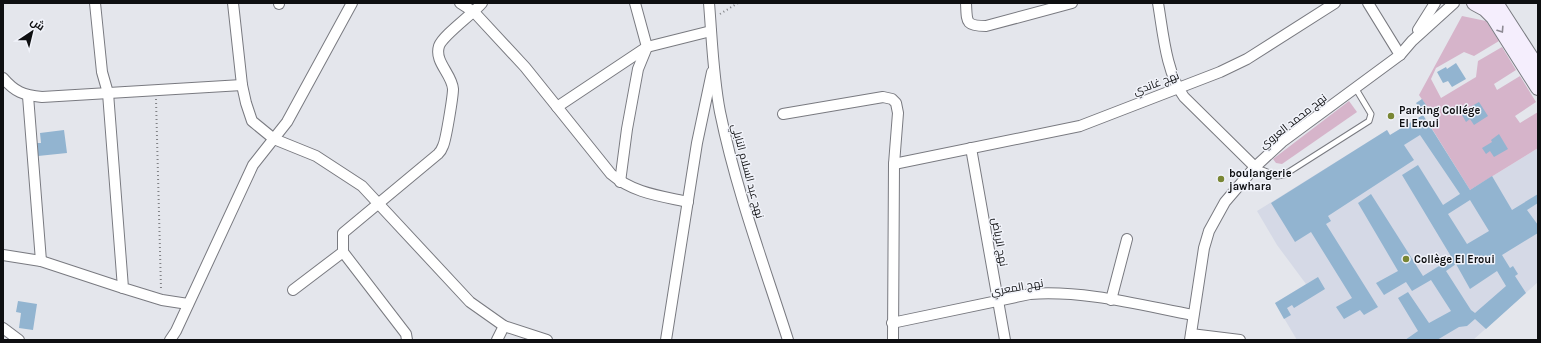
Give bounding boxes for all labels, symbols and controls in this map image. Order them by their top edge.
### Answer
north arrow [12,12,52,52]
text: ش [28,15,47,34]
one-way arrow [1496,26,1504,33]
street label: نهج غاندي [1131,69,1182,100]
street label: نهج محمد العروي [1257,91,1331,153]
place label: Parking Collége El Eroui [1399,104,1480,130]
marker: Parking Collége El Eroui [1386,111,1396,121]
street label: نهج عبد السلام النابلي [727,122,766,220]
place label: boulangerie jawhara [1228,167,1292,193]
marker: boulangerie jawhara [1216,174,1226,184]
street label: نهج الرياض [988,217,1010,268]
place label: Collège El Eroui [1414,253,1495,266]
marker: Collège El Eroui [1401,254,1411,264]
street label: نهج المعري [990,276,1045,300]

